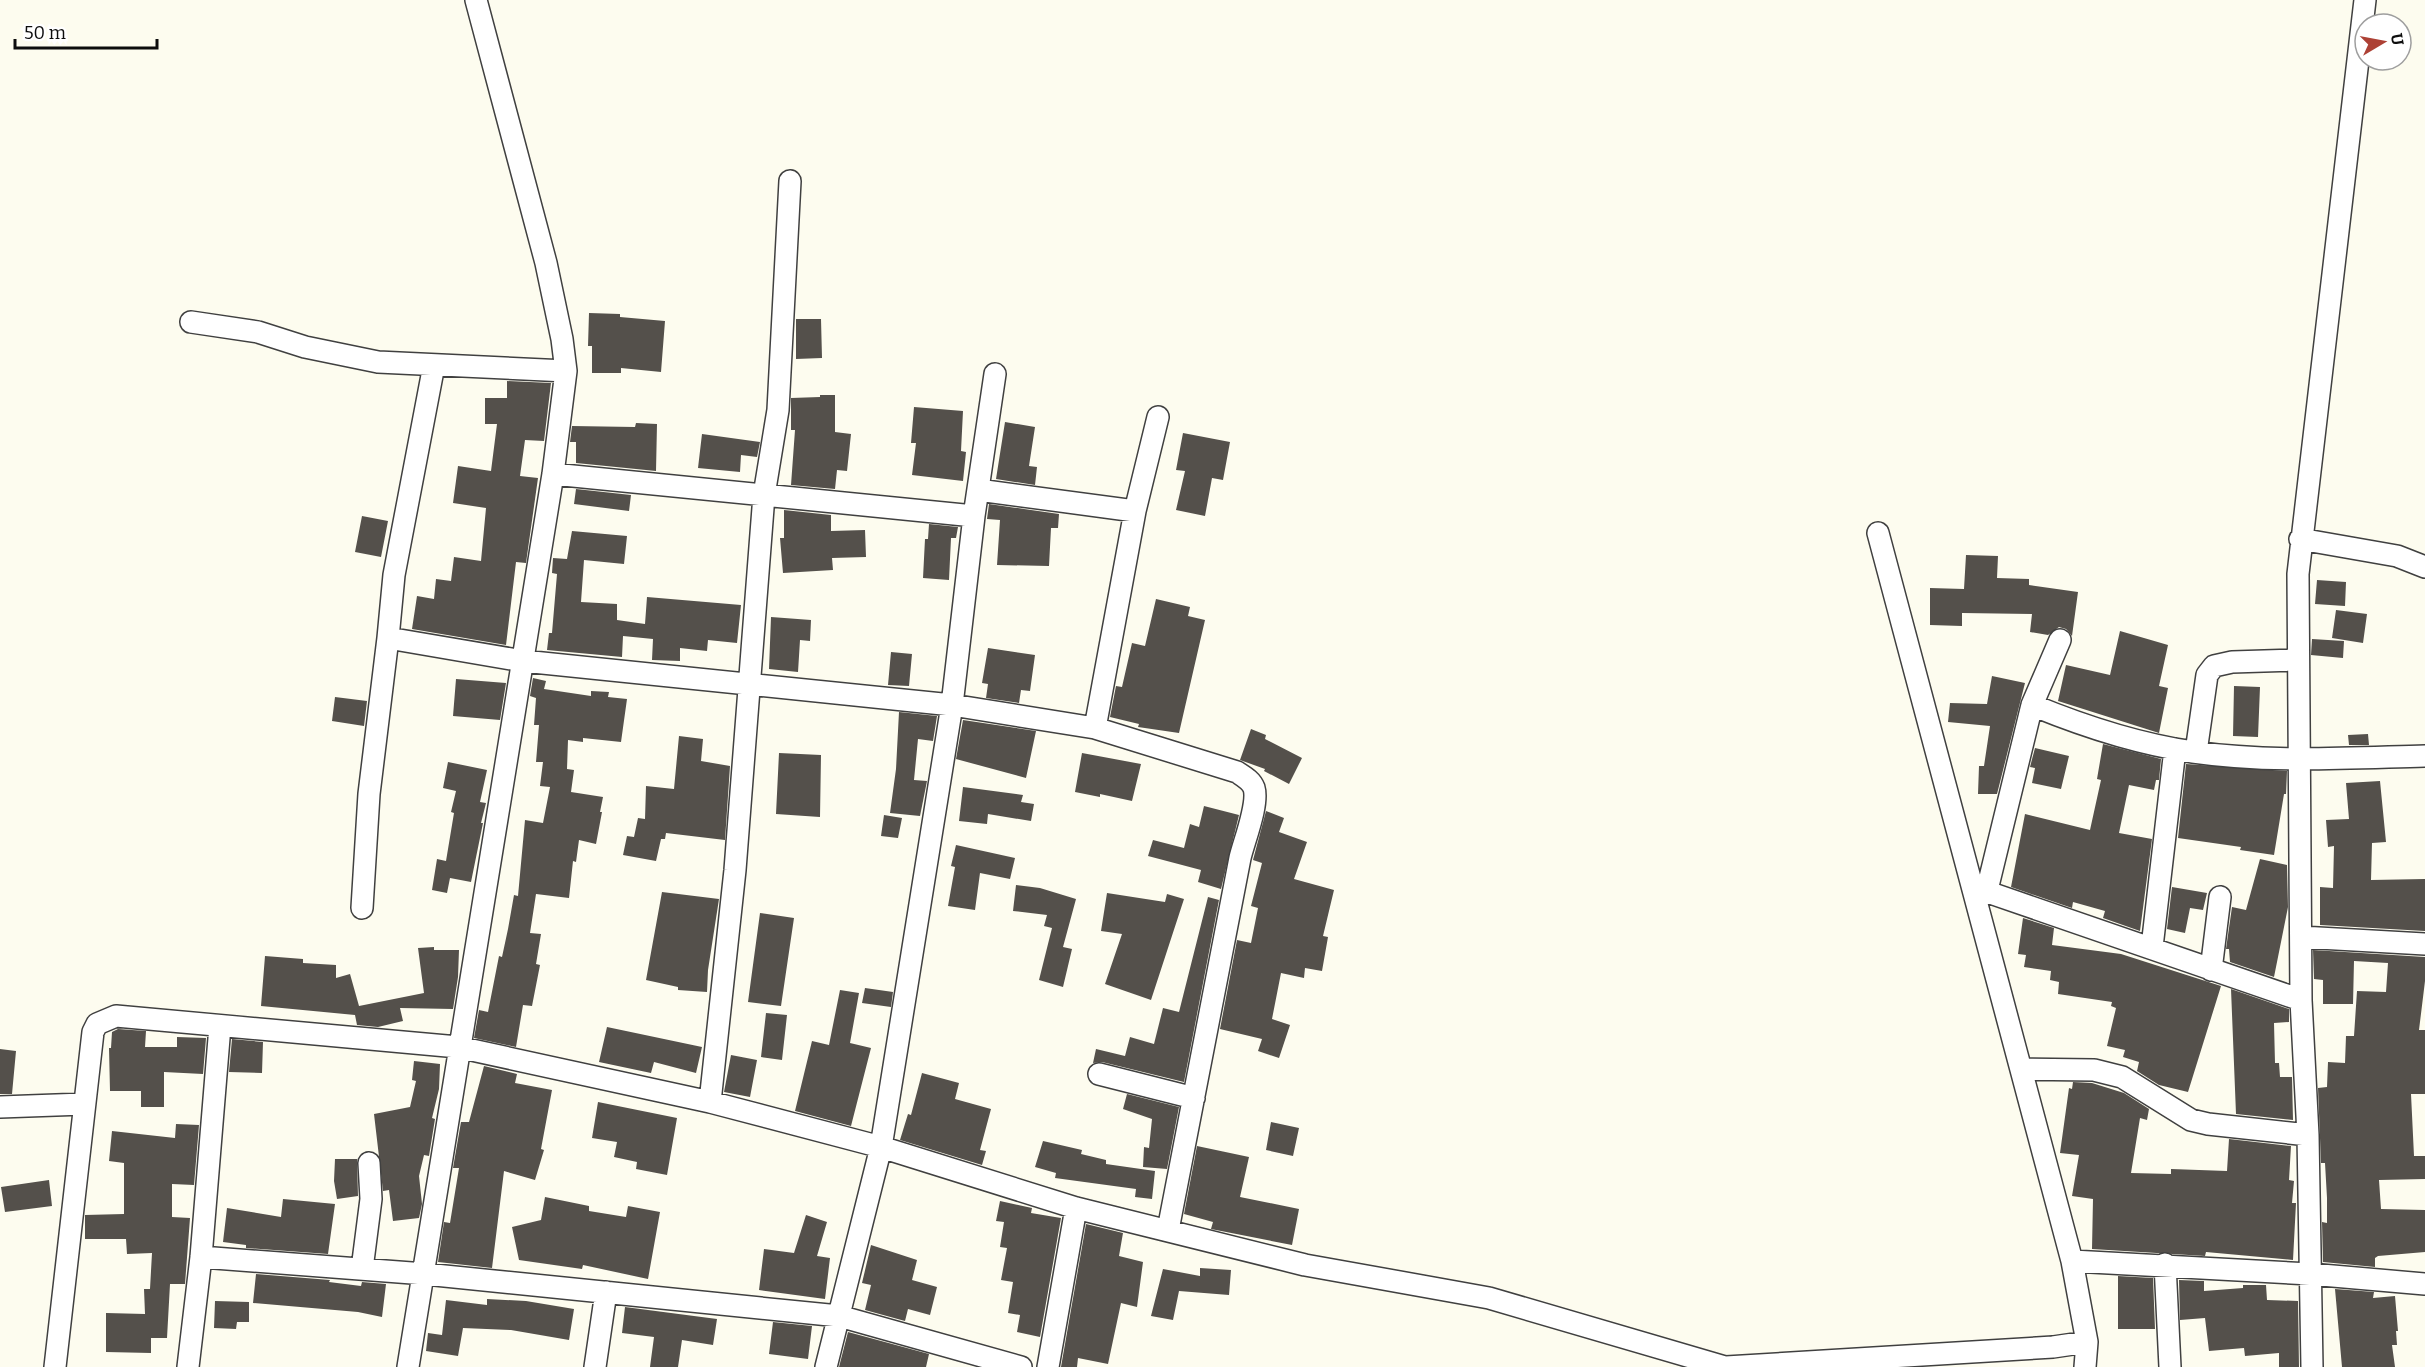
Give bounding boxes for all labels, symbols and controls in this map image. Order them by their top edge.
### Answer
scale bar [15,12,158,50]
north arrow [2353,12,2413,72]
text: 50 m [24,22,66,44]
text: U [2387,32,2408,47]

